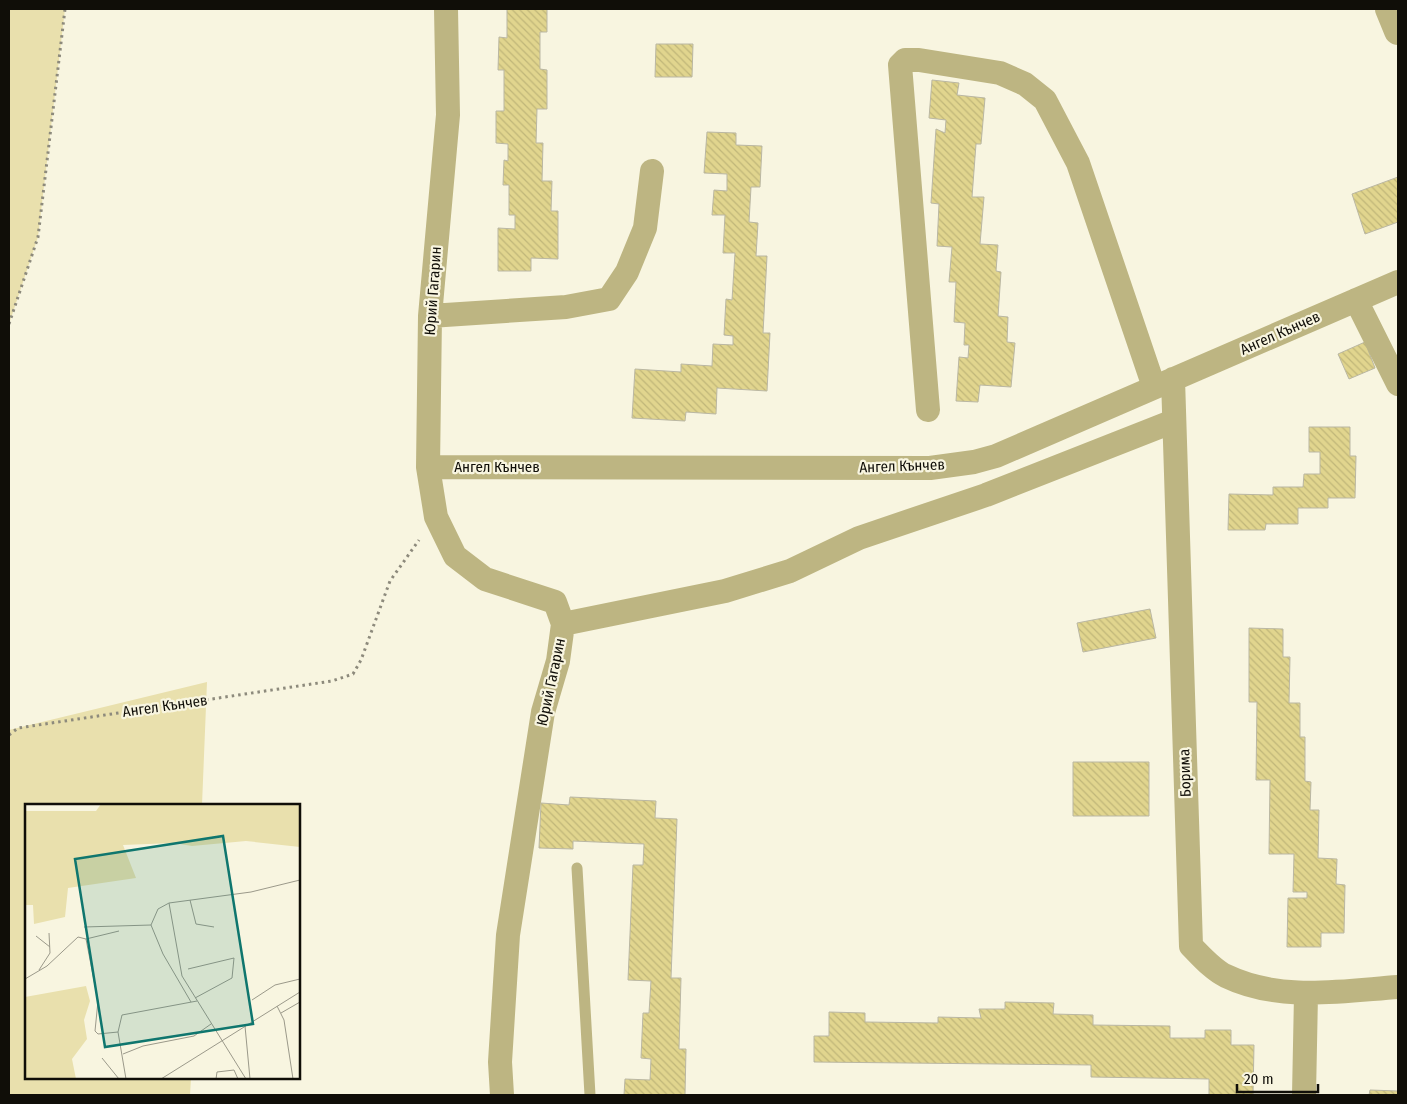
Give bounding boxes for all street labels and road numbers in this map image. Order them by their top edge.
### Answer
street label: Юрий Гагарин [421,246,445,336]
street label: Ангел Кънчев [1237,307,1323,359]
street label: Ангел Кънчев [859,456,945,476]
street label: Ангел Кънчев [454,458,540,476]
street label: Юрий Гагарин [533,636,569,728]
street label: Ангел Кънчев [121,691,209,721]
street label: Борима [1175,749,1195,797]

